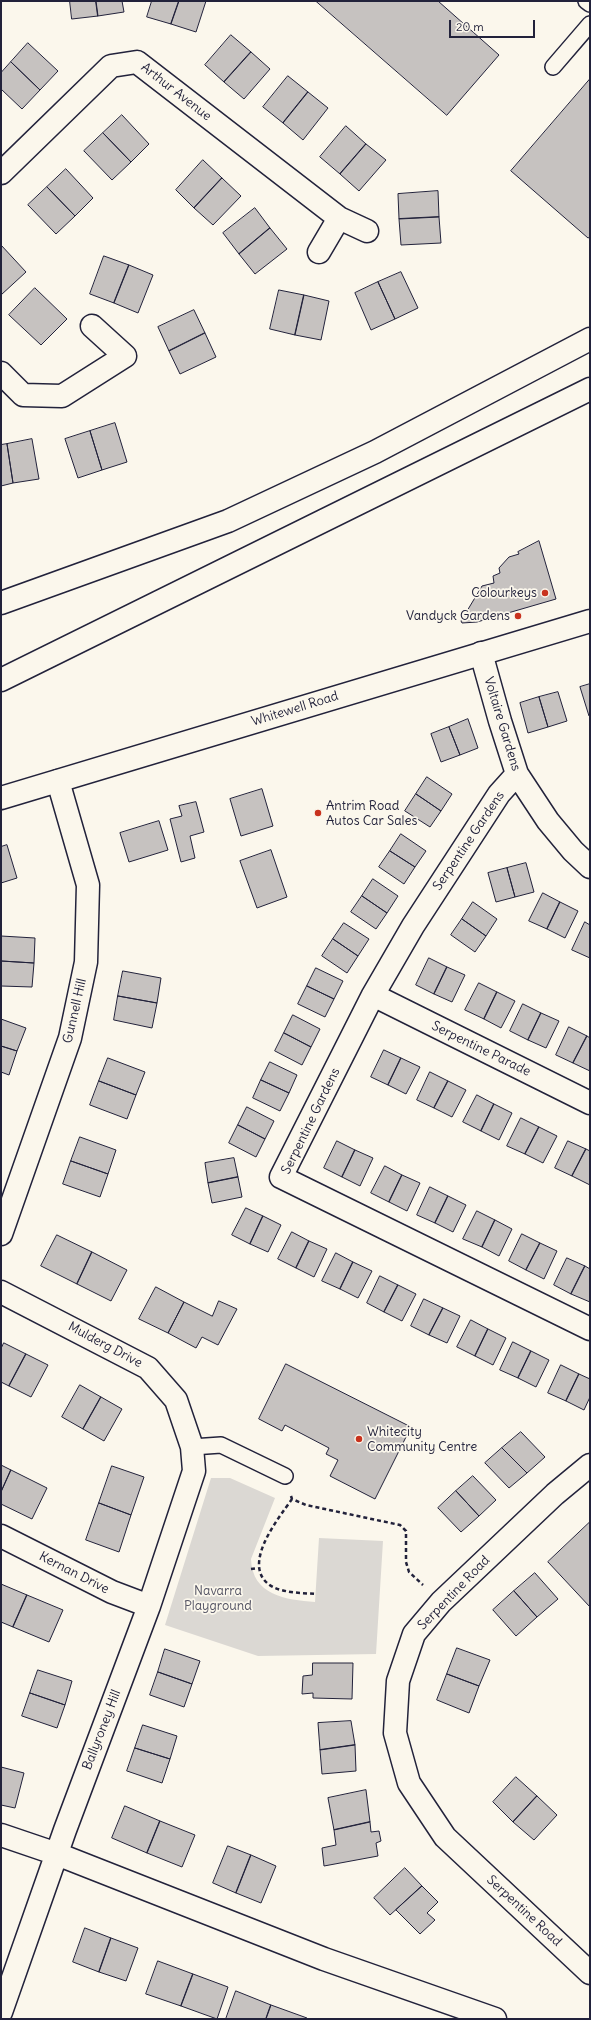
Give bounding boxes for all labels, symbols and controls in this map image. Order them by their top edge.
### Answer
scale bar [451,12,537,38]
text: 20 m [456,19,484,34]
street label: Arthur Avenue [138,60,214,124]
place label: Colourkeys [471,585,537,601]
marker: Colourkeys [540,588,550,598]
place label: Vandyck Gardens [406,608,510,624]
marker: Vandyck Gardens [513,611,523,621]
street label: Voltaire Gardens [480,675,524,773]
street label: Whitewell Road [250,688,340,730]
street label: Serpentine Gardens [430,788,508,894]
place label: Antrim Road Autos Car Sales [326,798,417,829]
marker: Antrim Road Autos Car Sales [313,808,323,818]
street label: Gunnell Hill [60,977,90,1045]
street label: Serpentine Parade [429,1018,533,1080]
street label: Serpentine Gardens [279,1065,343,1177]
street label: Mulderg Drive [65,1319,145,1371]
place label: Whitecity Community Centre [367,1424,477,1455]
marker: Whitecity Community Centre [354,1434,364,1444]
street label: Kernan Drive [36,1549,112,1597]
street label: Serpentine Road [415,1553,493,1633]
park label: Navarra Playground [184,1583,252,1614]
street label: Ballyroney Hill [80,1688,124,1772]
street label: Serpentine Road [483,1872,565,1950]

